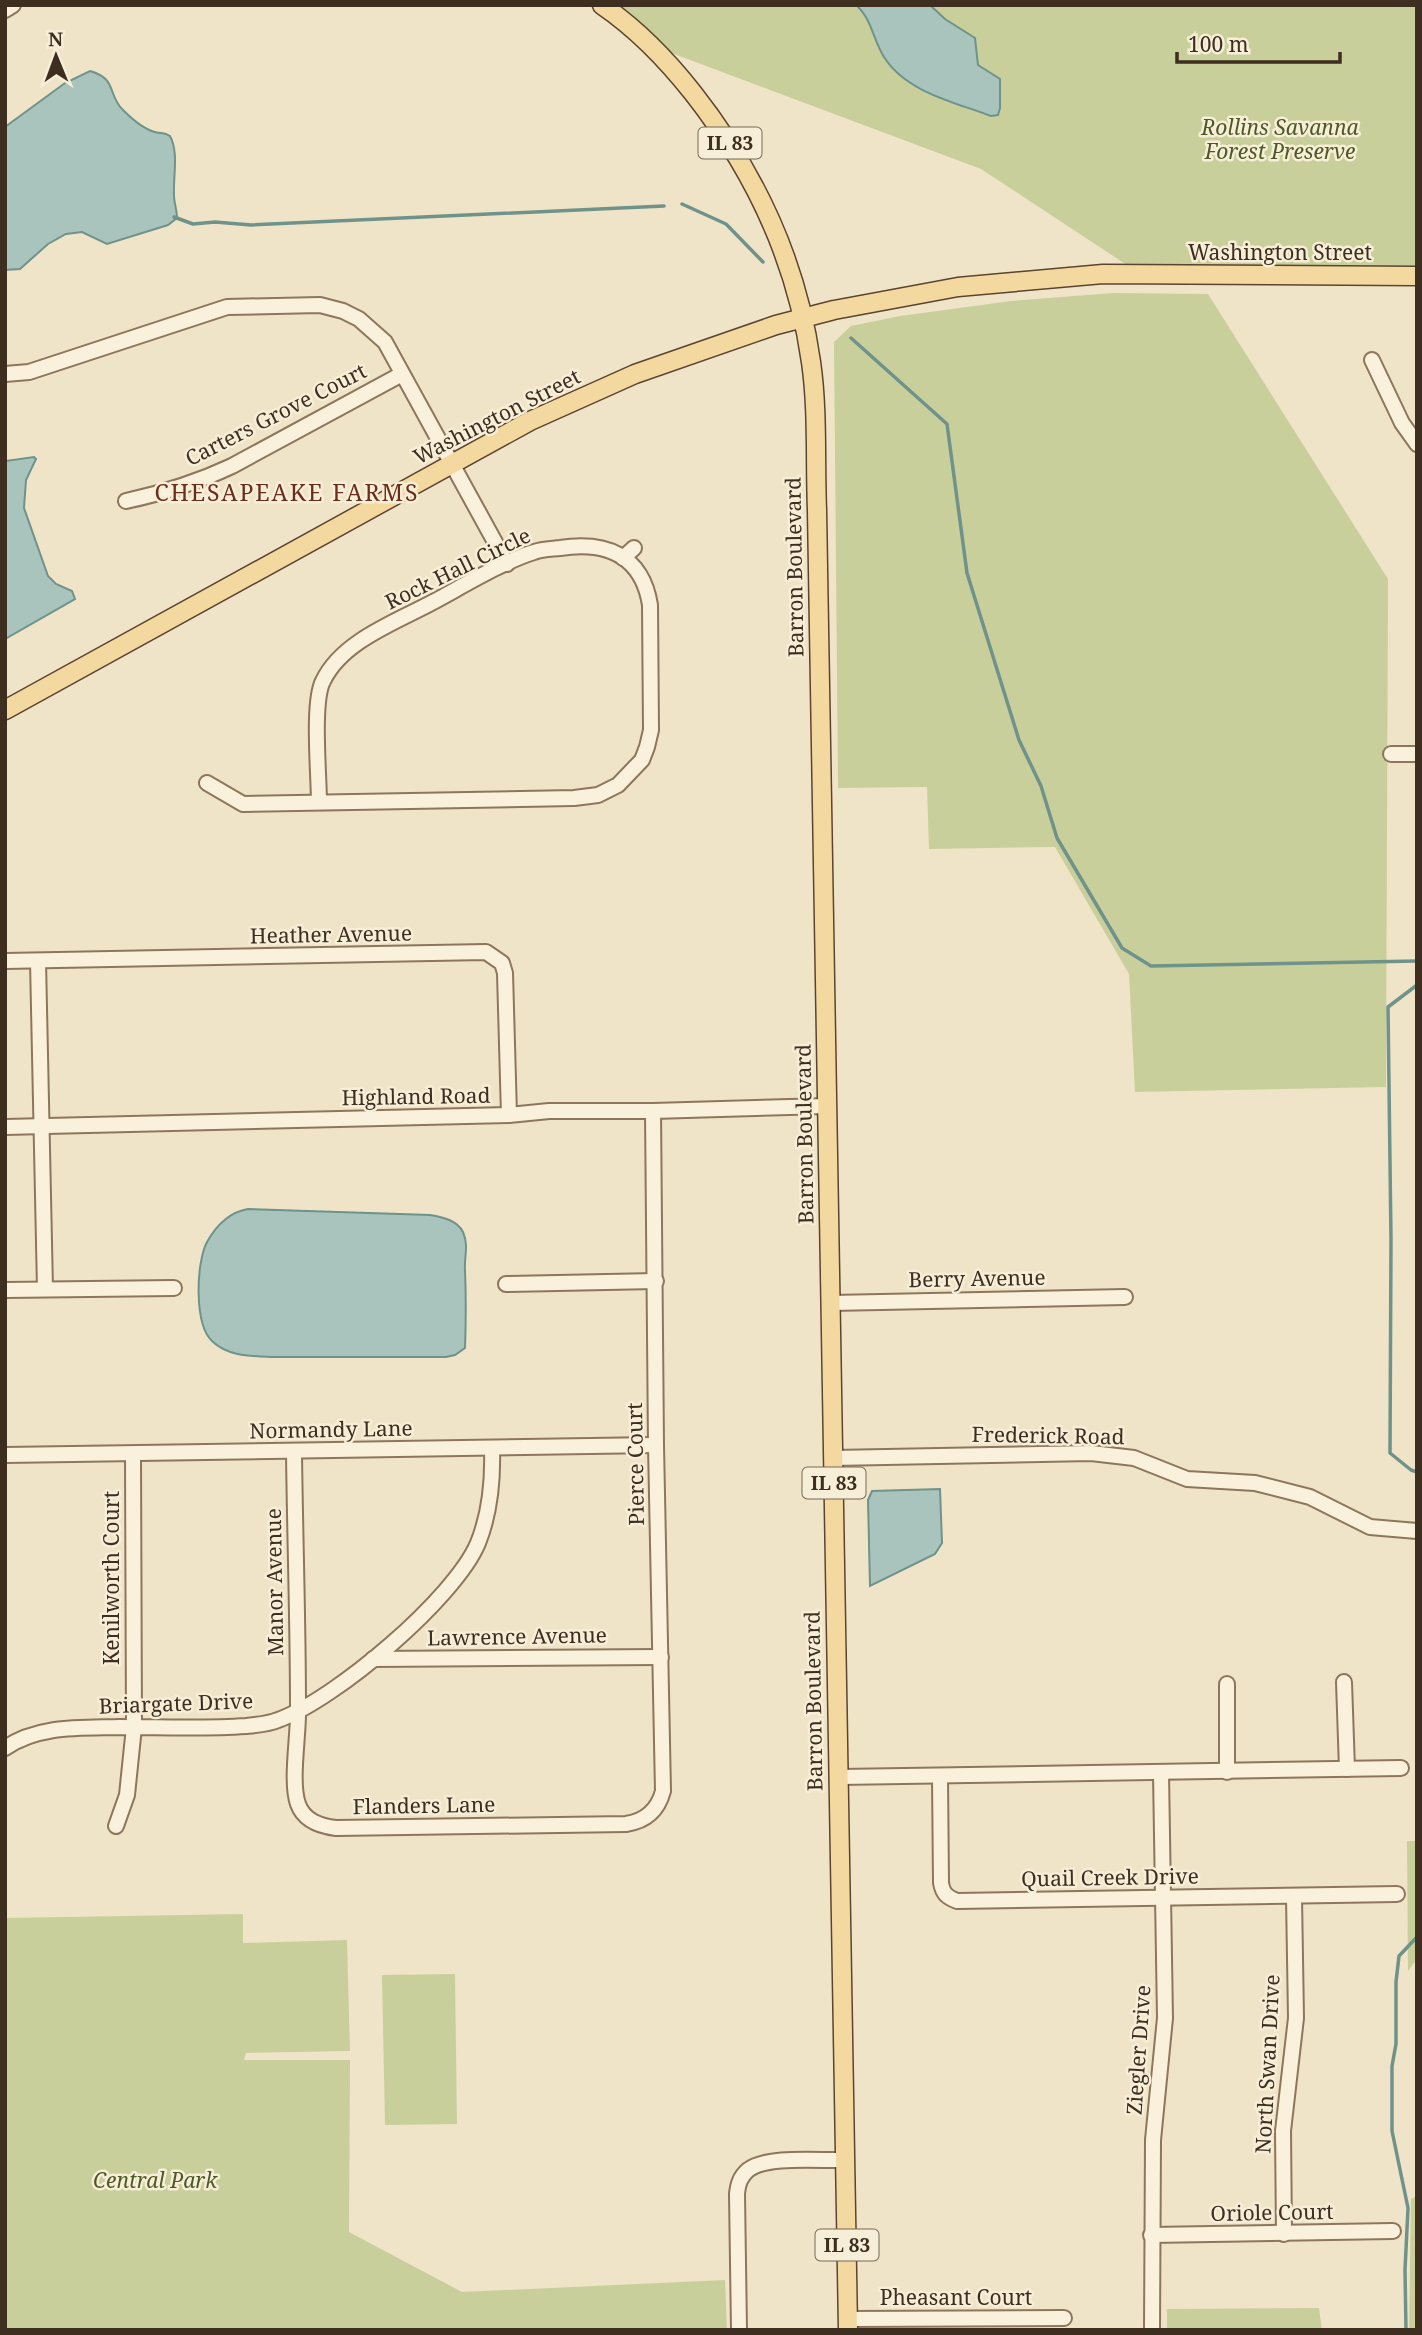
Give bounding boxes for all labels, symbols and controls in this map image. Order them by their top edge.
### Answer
north arrow [21,21,91,91]
scale bar [1177,21,1340,65]
text: N [48,26,63,52]
text: 100 m [1188,30,1249,58]
park label: Rollins Savanna Forest Preserve [1200,113,1359,165]
road number: IL 83 [698,127,762,158]
street label: Washington Street [1188,238,1372,266]
street label: Carters Grove Court [180,356,371,472]
street label: Washington Street [408,362,585,470]
district label: CHESAPEAKE FARMS [154,476,420,508]
street label: Barron Boulevard [778,477,810,657]
street label: Rock Hall Circle [380,521,535,615]
street label: Heather Avenue [250,919,412,949]
street label: Barron Boulevard [788,1044,820,1224]
street label: Highland Road [341,1081,491,1111]
street label: Berry Avenue [908,1263,1046,1293]
street label: Pierce Court [620,1402,650,1526]
street label: Normandy Lane [249,1414,413,1444]
street label: Frederick Road [971,1420,1125,1450]
road number: IL 83 [802,1468,866,1498]
street label: Kenilworth Court [97,1491,125,1665]
street label: Manor Avenue [259,1508,289,1656]
street label: Barron Boulevard [797,1611,829,1791]
street label: Lawrence Avenue [427,1620,607,1652]
street label: Briargate Drive [98,1686,254,1720]
street label: Flanders Lane [352,1790,496,1820]
street label: Quail Creek Drive [1021,1861,1199,1893]
street label: North Swan Drive [1248,1974,1286,2154]
street label: Ziegler Drive [1120,1984,1157,2116]
park label: Central Park [93,2166,218,2194]
street label: Oriole Court [1210,2197,1334,2227]
road number: IL 83 [816,2230,878,2260]
street label: Pheasant Court [880,2283,1032,2311]

